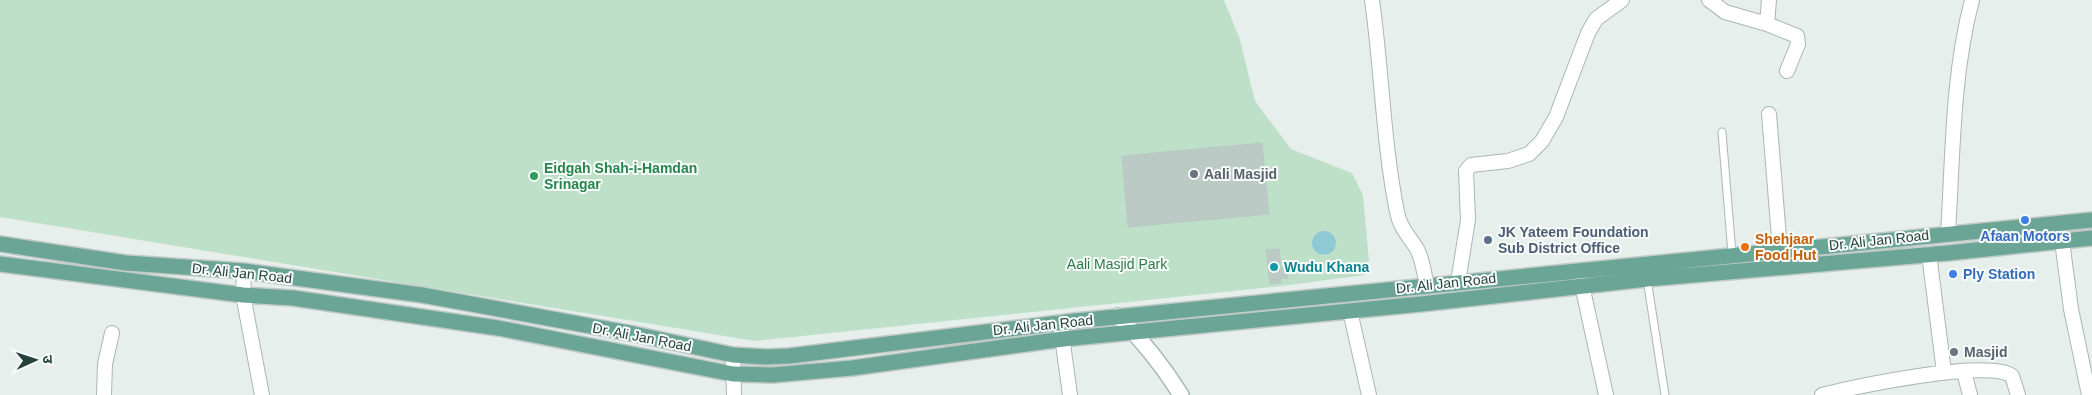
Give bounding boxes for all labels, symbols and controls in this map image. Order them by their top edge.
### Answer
place label: Eidgah Shah-i-Hamdan Srinagar [544,160,697,192]
place label: Aali Masjid [1204,166,1277,182]
marker: Aali Masjid [1188,168,1200,180]
marker: Eidgah Shah-i-Hamdan Srinagar [528,170,540,182]
marker: Afaan Motors [2019,214,2031,226]
place label: JK Yateem Foundation Sub District Office [1498,224,1649,256]
street label: Dr. Ali Jan Road [1828,227,1930,253]
place label: Afaan Motors [1980,228,2070,244]
place label: Shehjaar Food Hut [1755,231,1817,263]
marker: JK Yateem Foundation Sub District Office [1482,234,1494,246]
marker: Shehjaar Food Hut [1739,241,1751,253]
park label: Aali Masjid Park [1067,256,1168,272]
place label: Wudu Khana [1284,259,1370,275]
street label: Dr. Ali Jan Road [191,260,293,286]
marker: Wudu Khana [1268,261,1280,273]
place label: Ply Station [1963,266,2035,282]
marker: Ply Station [1947,268,1959,280]
street label: Dr. Ali Jan Road [1395,270,1497,296]
street label: Dr. Ali Jan Road [992,312,1094,338]
street label: Dr. Ali Jan Road [591,320,693,354]
north arrow [10,335,60,385]
place label: Masjid [1964,344,2008,360]
marker: Masjid [1948,346,1960,358]
text: उ [40,355,56,365]

